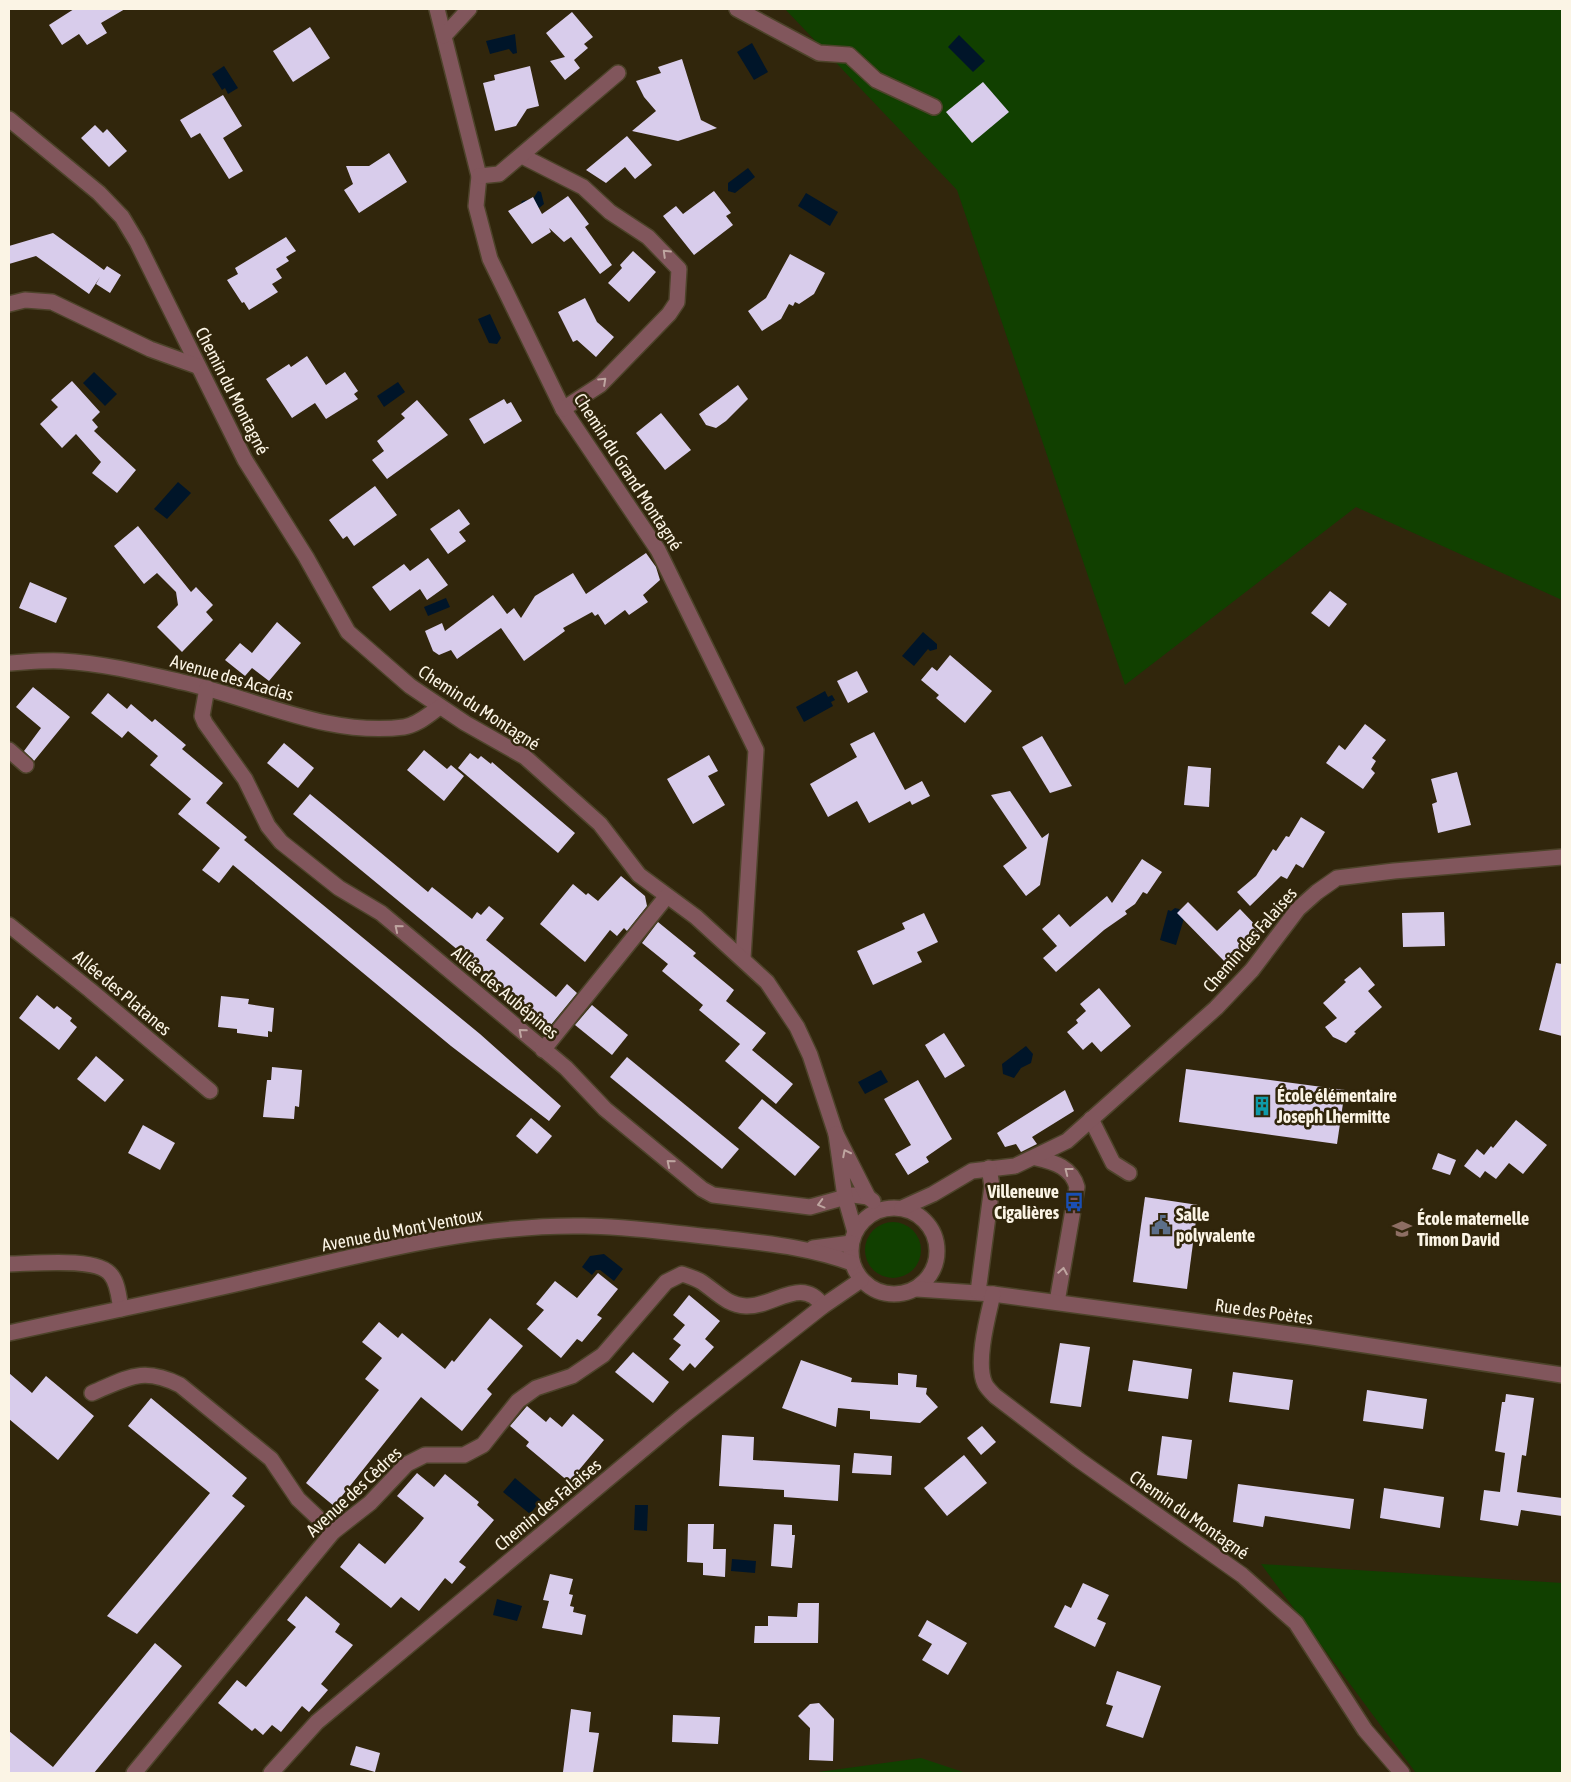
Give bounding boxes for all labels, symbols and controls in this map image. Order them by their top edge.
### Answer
one-way arrow [662,250,671,259]
street label: Chemin du Montagné [191,323,274,458]
one-way arrow [598,378,607,387]
street label: Chemin du Grand Montagné [570,389,687,554]
street label: Avenue des Acacias [168,650,296,705]
street label: Chemin du Montagné [415,661,544,755]
street label: Chemin des Falaises [1198,883,1301,996]
one-way arrow [395,925,404,933]
street label: Allée des Aubépines [448,942,563,1043]
street label: Allée des Platanes [69,946,175,1040]
one-way arrow [519,1029,528,1038]
place label: École élémentaire Joseph Lhermitte [1276,1085,1397,1127]
building icon: École élémentaire Joseph Lhermitte [1251,1095,1273,1117]
one-way arrow [842,1149,852,1158]
one-way arrow [667,1160,676,1168]
one-way arrow [1065,1169,1074,1177]
place label: Villeneuve Cigalières [987,1181,1060,1223]
bus stop icon: Villeneuve Cigalières [1063,1191,1085,1213]
one-way arrow [816,1198,825,1209]
street label: Avenue du Mont Ventoux [320,1204,484,1255]
place label: Salle polyvalente [1176,1204,1255,1246]
place label: École maternelle Timon David [1417,1208,1529,1250]
public building icon: Salle polyvalente [1150,1214,1172,1236]
school or university icon: École maternelle Timon David [1391,1218,1413,1240]
one-way arrow [1057,1267,1067,1276]
street label: Rue des Poètes [1214,1294,1314,1329]
street label: Avenue des Cèdres [302,1442,406,1541]
street label: Chemin des Falaises [490,1454,605,1555]
street label: Chemin du Montagné [1126,1466,1253,1563]

